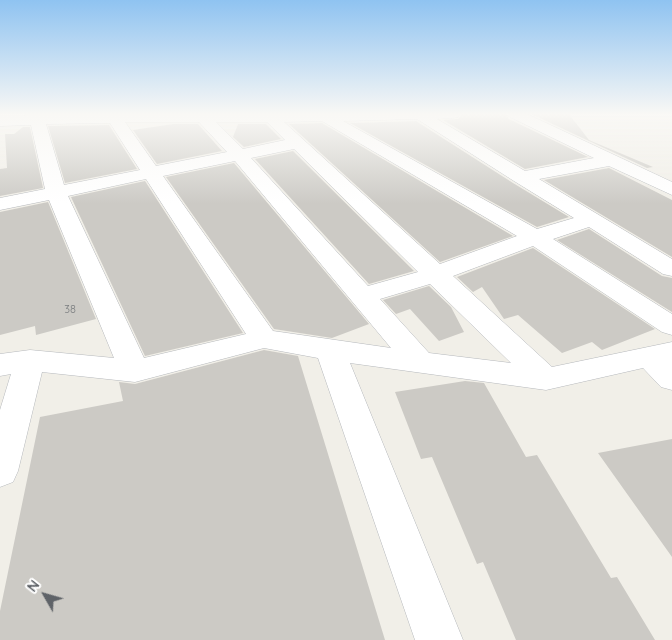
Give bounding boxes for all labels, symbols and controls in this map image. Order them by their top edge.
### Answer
house number: 38 [64,303,76,317]
north arrow [20,570,70,620]
text: N [23,576,43,595]

